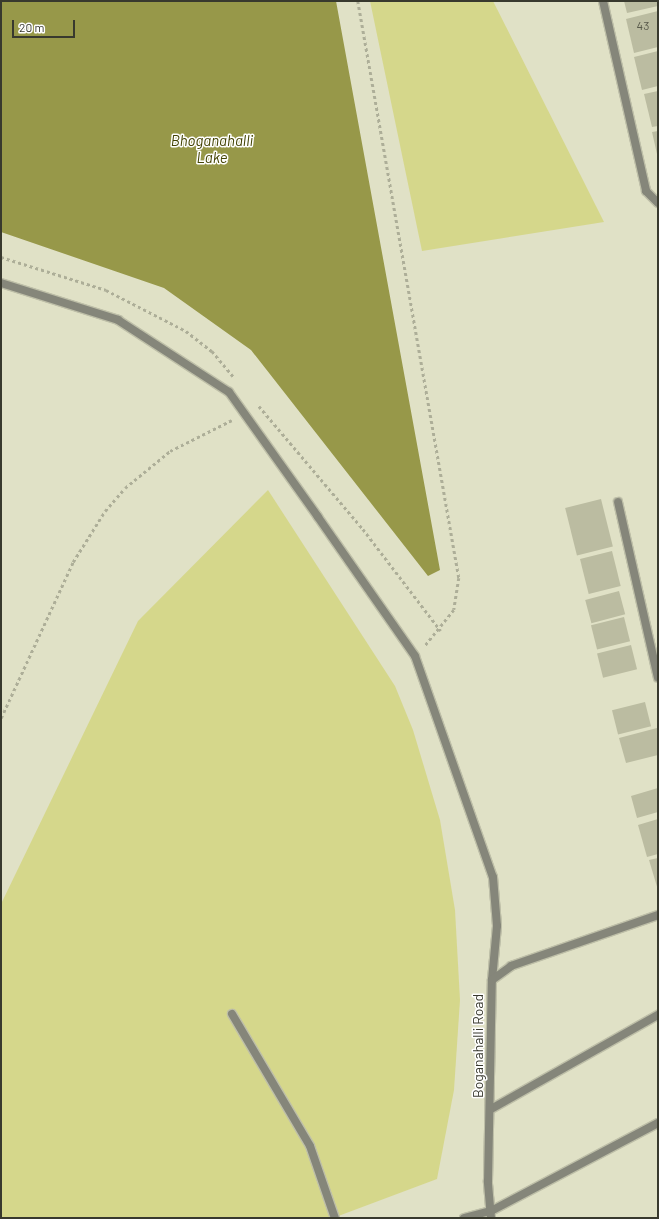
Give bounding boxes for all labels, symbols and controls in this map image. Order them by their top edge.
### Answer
scale bar [14,12,77,38]
house number: 43 [637,19,649,33]
text: 20 m [19,20,45,34]
water label: Bhoganahalli Lake [171,131,253,166]
street label: Boganahalli Road [470,994,486,1098]

